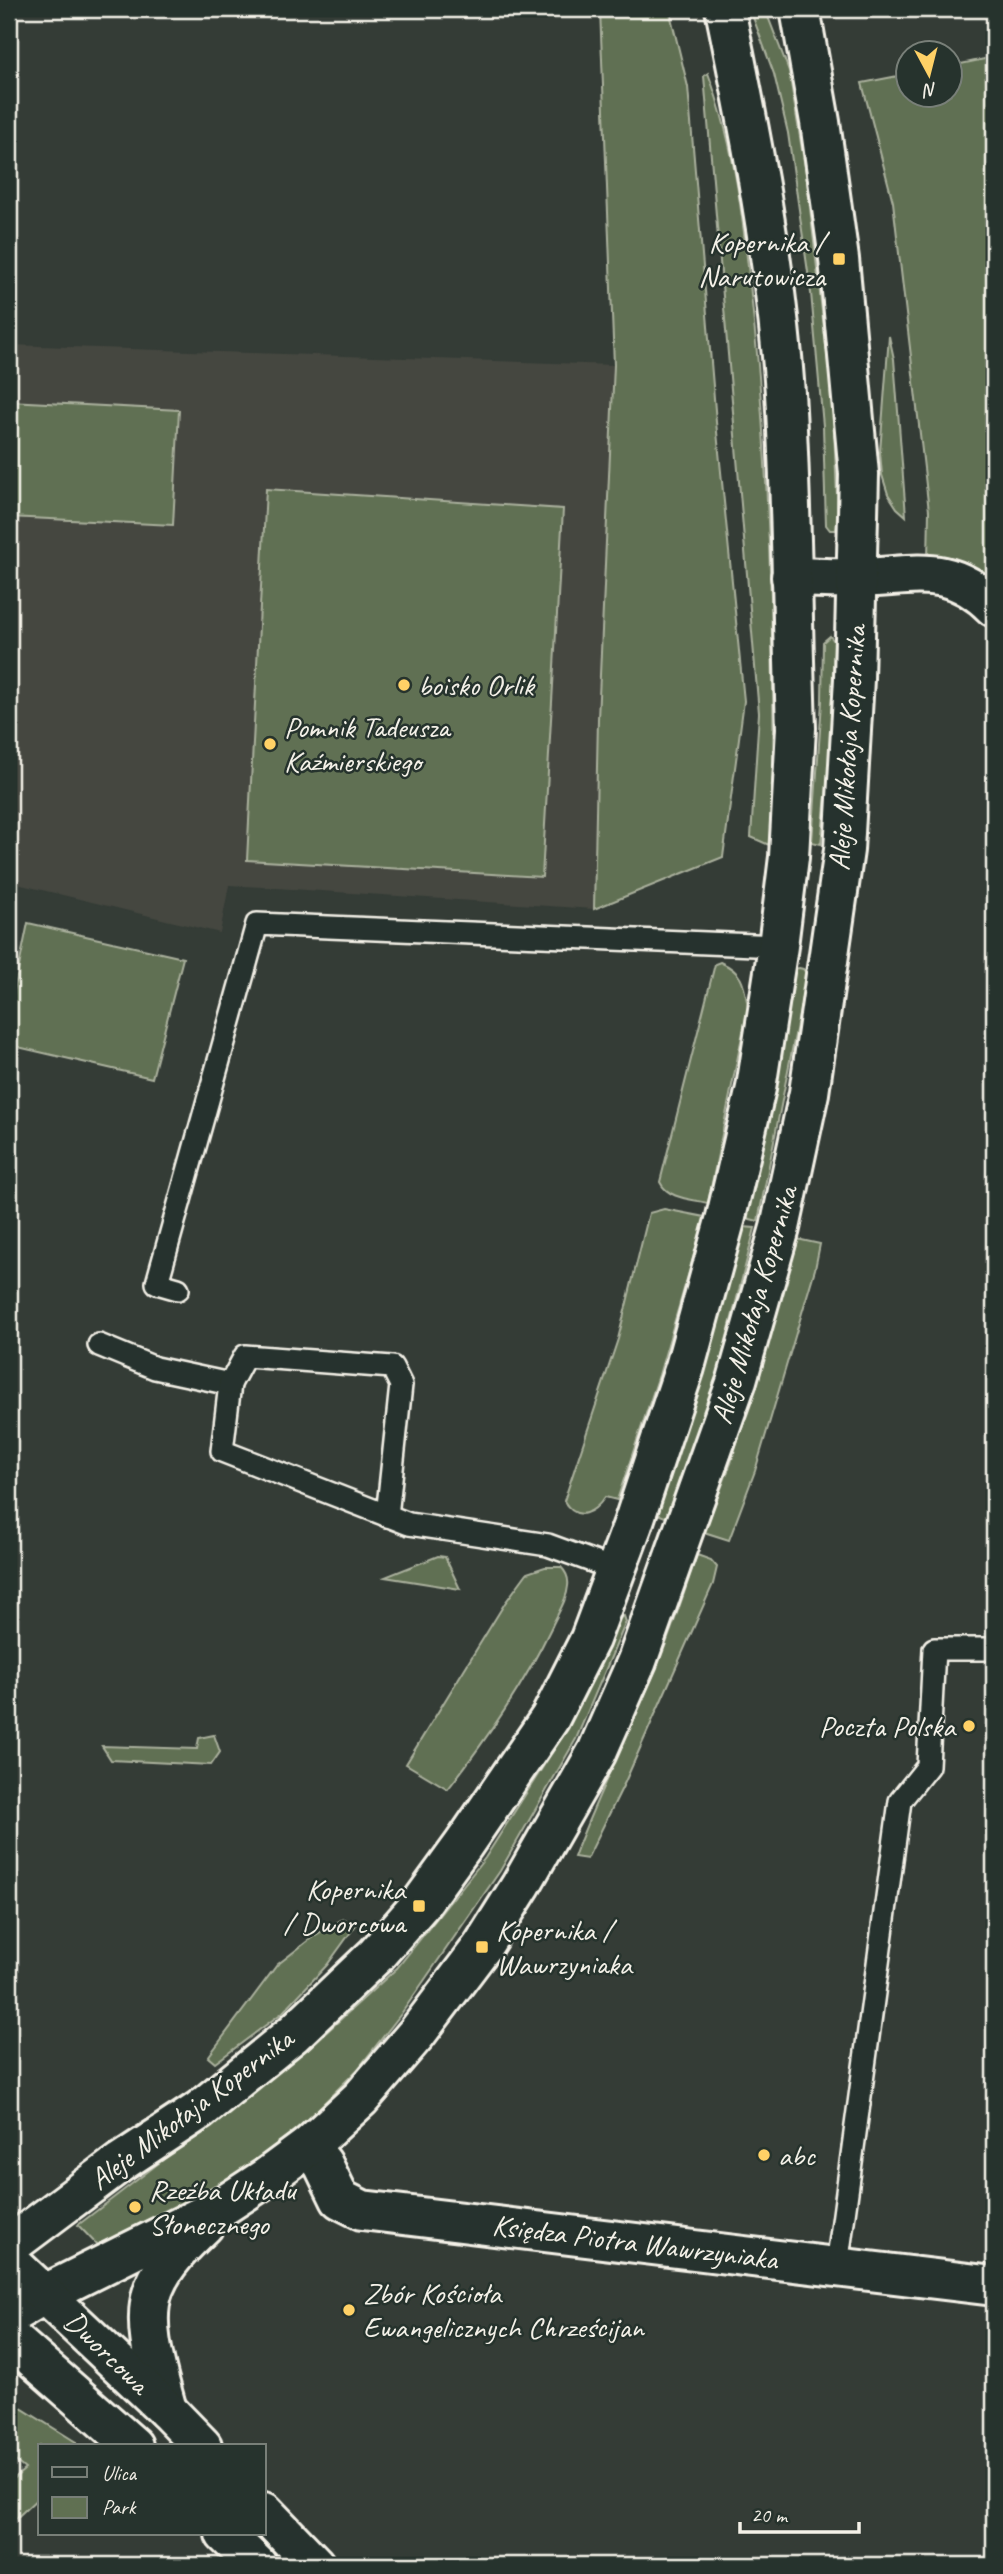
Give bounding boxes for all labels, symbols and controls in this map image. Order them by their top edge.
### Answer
north arrow [894,38,964,108]
text: N [920,77,938,103]
place label: Kopernika / Narutowicza [698,223,831,295]
marker: Kopernika / Narutowicza [831,251,847,267]
street label: Aleje Mikołaja Kopernika [819,621,875,872]
place label: boisko Orlik [418,666,536,704]
marker: boisko Orlik [396,677,412,693]
place label: Pomnik Tadeusza Kaźmierskiego [284,708,452,780]
marker: Pomnik Tadeusza Kaźmierskiego [262,736,278,752]
street label: Aleje Mikołaja Kopernika [702,1179,807,1428]
place label: Poczta Polska [819,1707,957,1745]
marker: Poczta Polska [961,1718,977,1734]
place label: Kopernika / Dworcowa [283,1870,408,1942]
marker: Kopernika / Dworcowa [411,1898,427,1914]
place label: Kopernika / Wawrzyniaka [496,1911,634,1983]
marker: Kopernika / Wawrzyniaka [474,1939,490,1955]
street label: Aleje Mikołaja Kopernika [81,2018,303,2198]
place label: abc [778,2136,816,2174]
marker: abc [756,2147,772,2163]
place label: Rzeźba Układu Słonecznego [149,2171,298,2243]
marker: Rzeźba Układu Słonecznego [127,2199,143,2215]
street label: Księdza Piotra Wawrzyniaka [490,2206,782,2279]
place label: Zbór Kościoła Ewangelicznych Chrześcijan [363,2274,645,2346]
street label: Dworcowa [56,2302,160,2404]
marker: Zbór Kościoła Ewangelicznych Chrześcijan [341,2302,357,2318]
legend [38,2444,266,2536]
text: Ulica [102,2460,138,2486]
scale bar [740,2490,860,2534]
text: Park [102,2494,137,2520]
text: 20 m [751,2502,789,2528]

